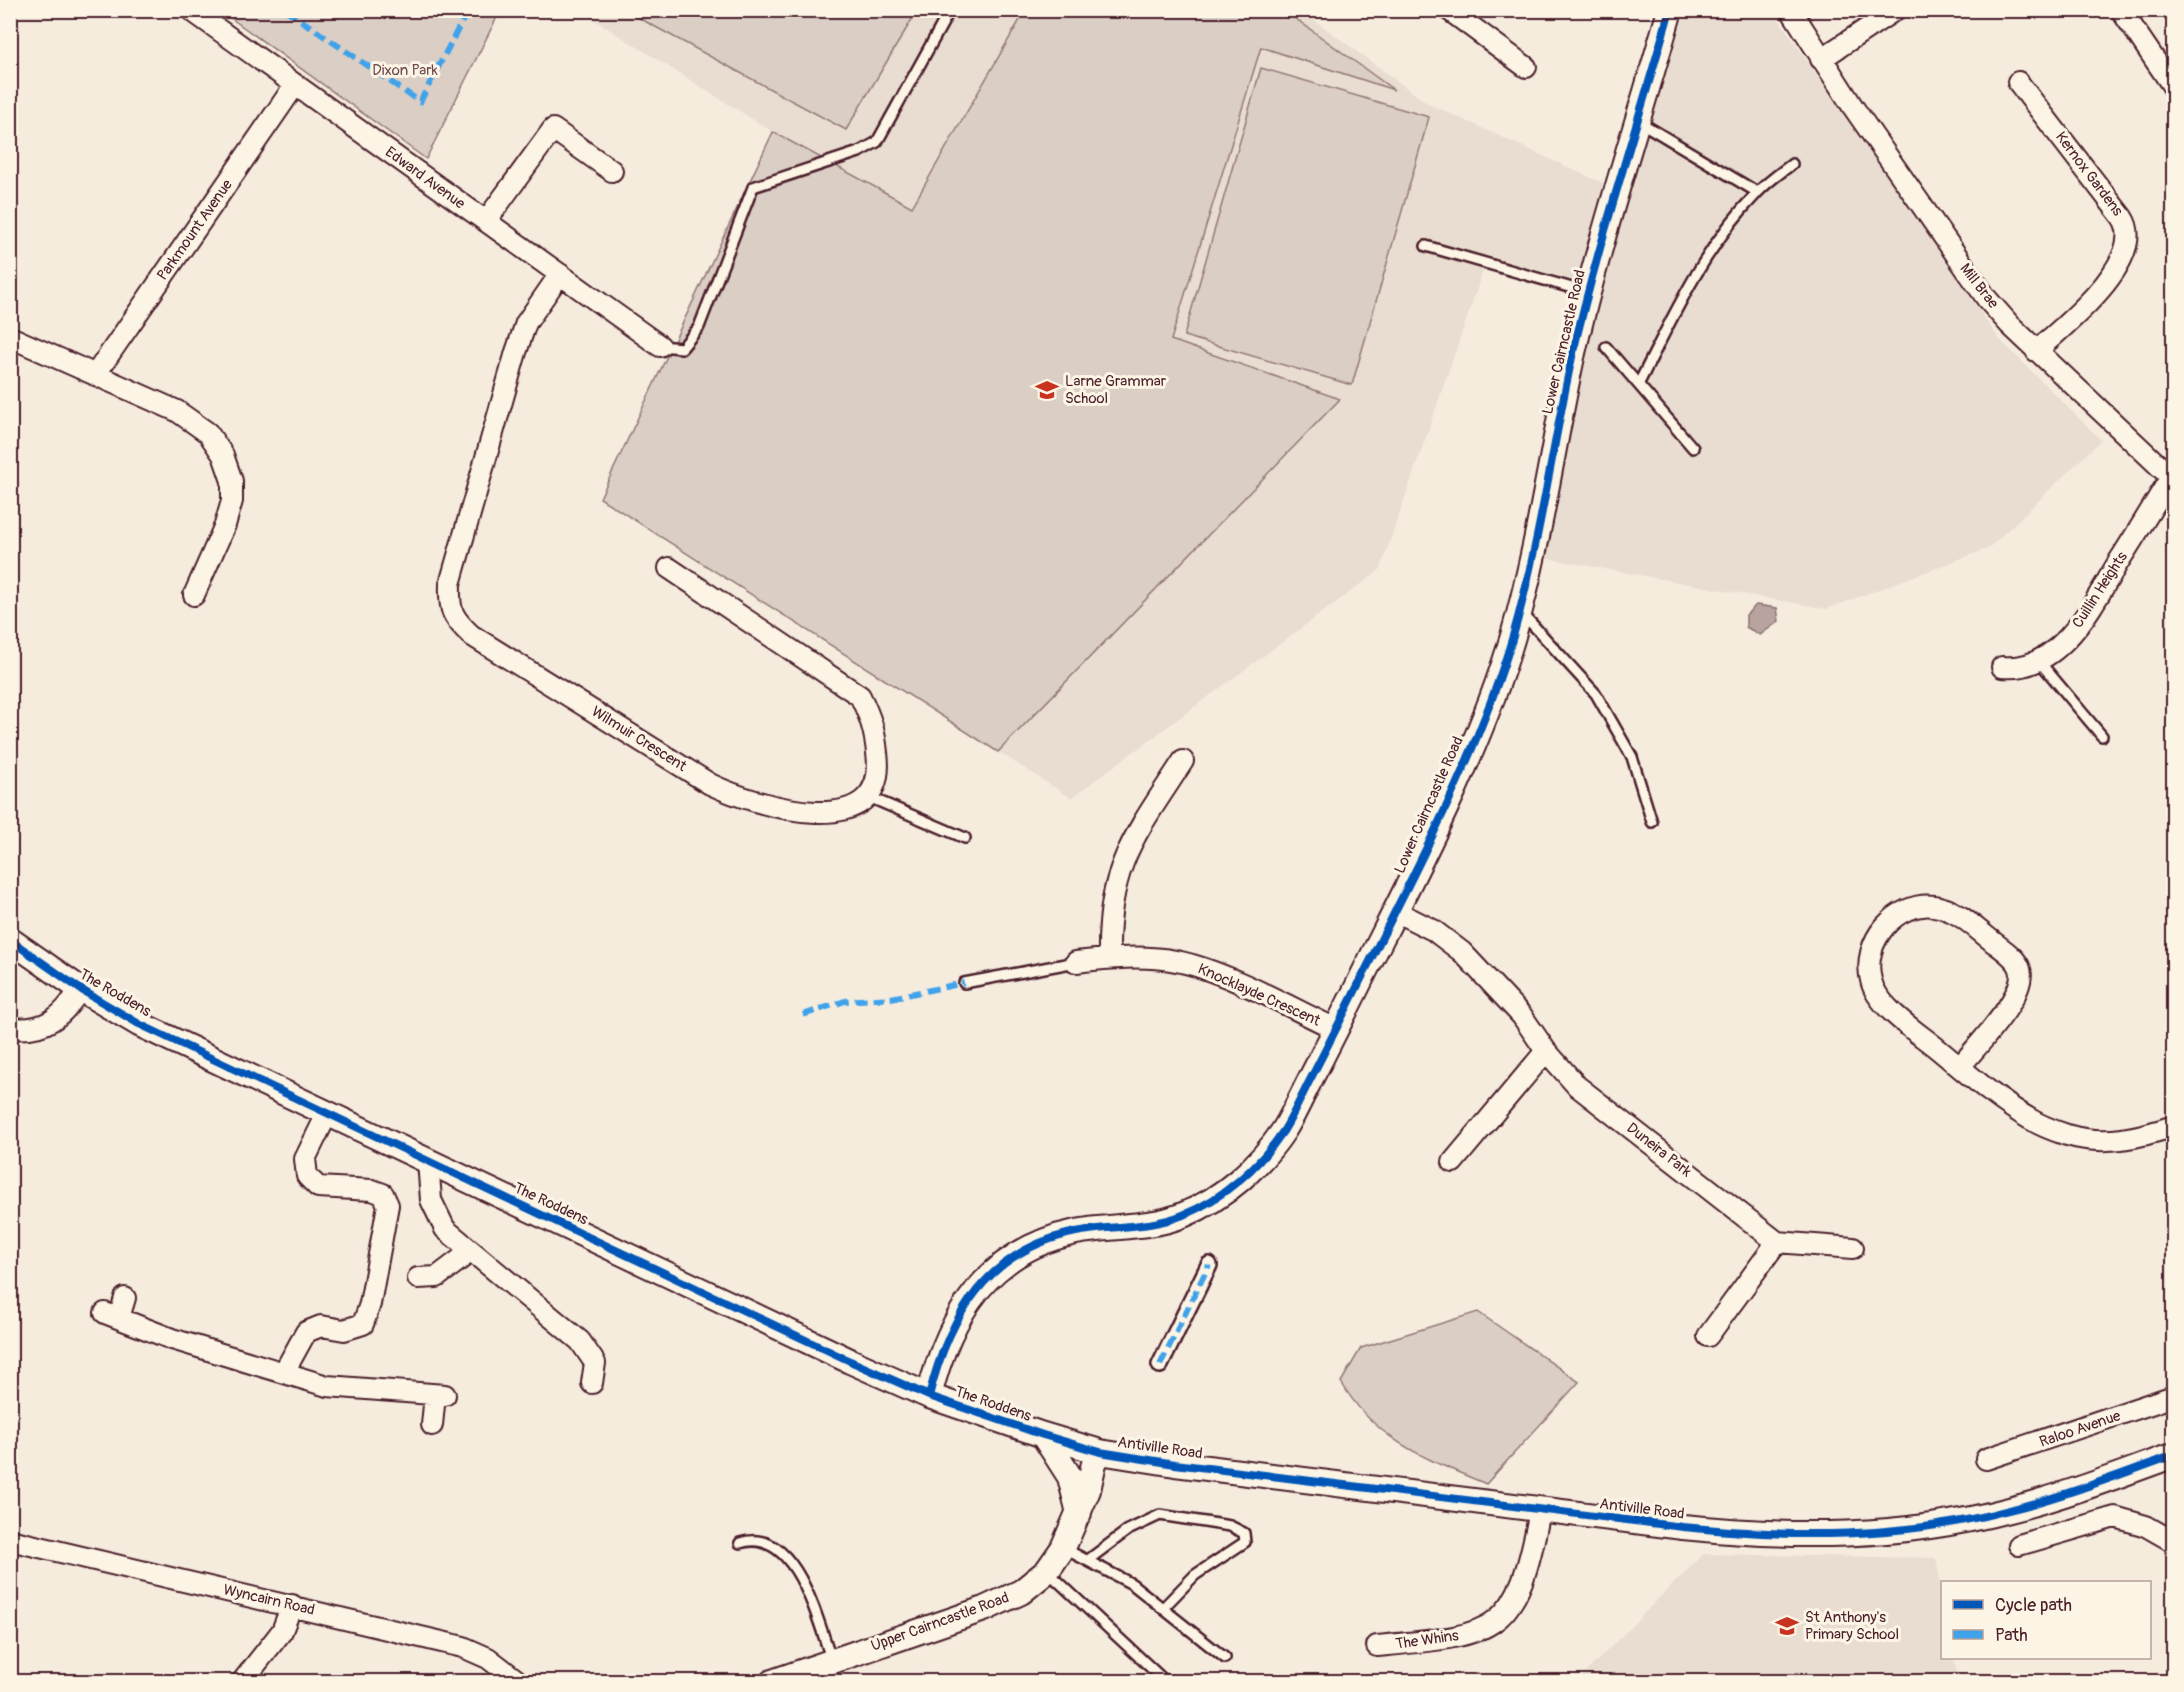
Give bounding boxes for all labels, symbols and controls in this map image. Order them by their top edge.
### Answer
park label: Dixon Park [372,61,438,80]
street label: Kernox Gardens [2051,128,2127,220]
street label: Edward Avenue [381,143,469,214]
street label: Parkmount Avenue [153,175,237,284]
street label: Mill Brae [1955,260,2003,313]
street label: Lower Cairncastle Road [1538,268,1590,416]
place label: Larne Grammar School [1065,372,1167,408]
school or university icon: Larne Grammar School [1034,377,1060,403]
street label: Cuillin Heights [2068,548,2132,632]
street label: Wilmuir Crescent [588,702,691,776]
street label: Lower Cairncastle Road [1390,734,1468,876]
street label: Knocklayde Crescent [1195,959,1324,1031]
street label: The Roddens [76,965,154,1021]
street label: Duneira Park [1623,1119,1696,1182]
street label: The Roddens [511,1179,591,1230]
street label: The Roddens [952,1382,1034,1426]
street label: Raloo Avenue [2037,1406,2124,1452]
street label: Antiville Road [1116,1433,1204,1463]
street label: Antiville Road [1598,1494,1686,1524]
street label: Wyncairn Road [221,1580,317,1620]
legend [1941,1581,2151,1659]
street label: Upper Cairncastle Road [868,1588,1012,1656]
text: Cycle path [1995,1594,2072,1617]
place label: St Anthony's Primary School [1805,1608,1899,1644]
school or university icon: St Anthony's Primary School [1774,1613,1800,1639]
text: Path [1995,1624,2028,1647]
street label: The Whins [1394,1626,1460,1654]

